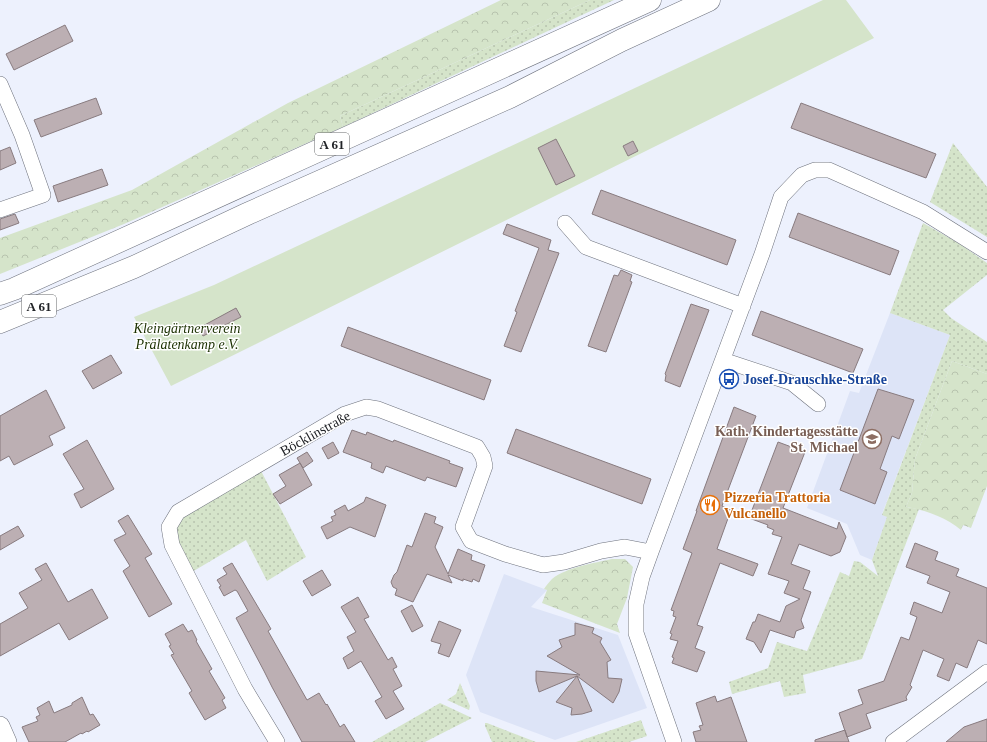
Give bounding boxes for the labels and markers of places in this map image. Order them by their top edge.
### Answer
bus stop icon: Josef-Drauschke-Straße [718,368,740,390]
place label: Josef-Drauschke-Straße [743,372,887,387]
place label: Kath. Kindertagesstätte St. Michael [715,424,858,455]
school or university icon: Kath. Kindertagesstätte St. Michael [861,428,883,450]
place label: Pizzeria Trattoria Vulcanello [724,490,830,521]
restaurant icon: Pizzeria Trattoria Vulcanello [699,494,721,516]

